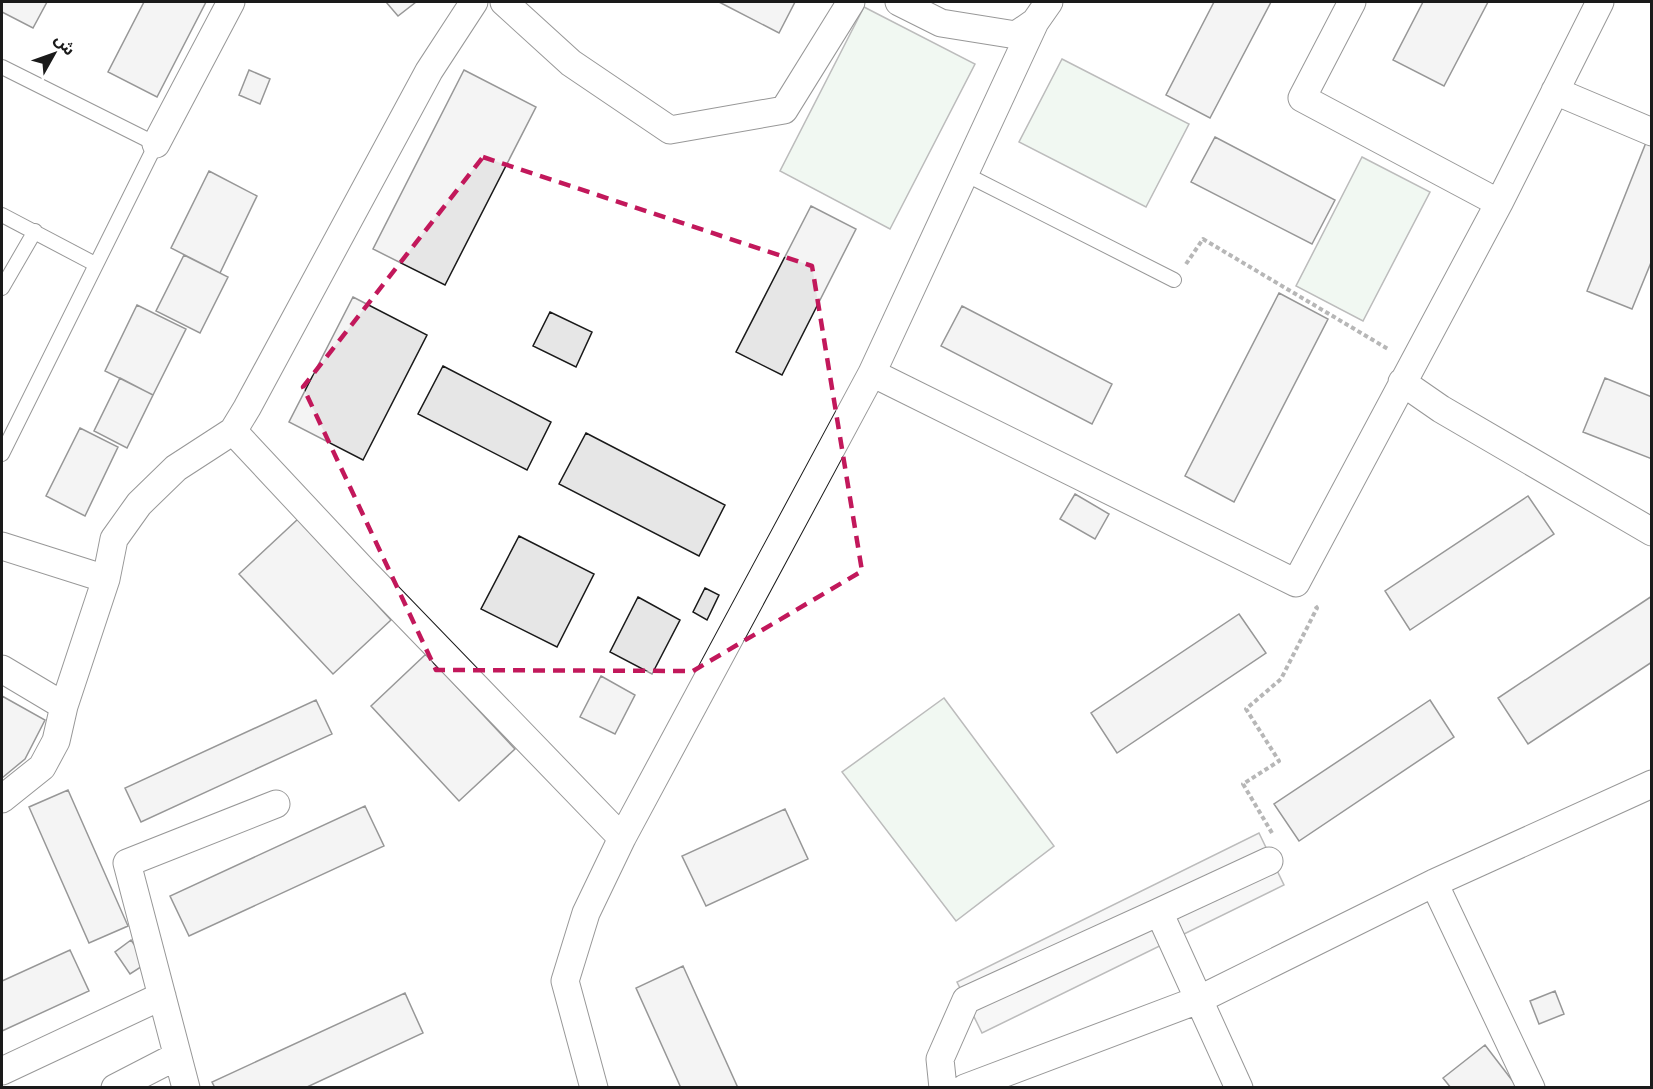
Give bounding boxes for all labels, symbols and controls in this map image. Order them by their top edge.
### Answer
north arrow [24,24,84,84]
text: ش [51,31,79,59]

